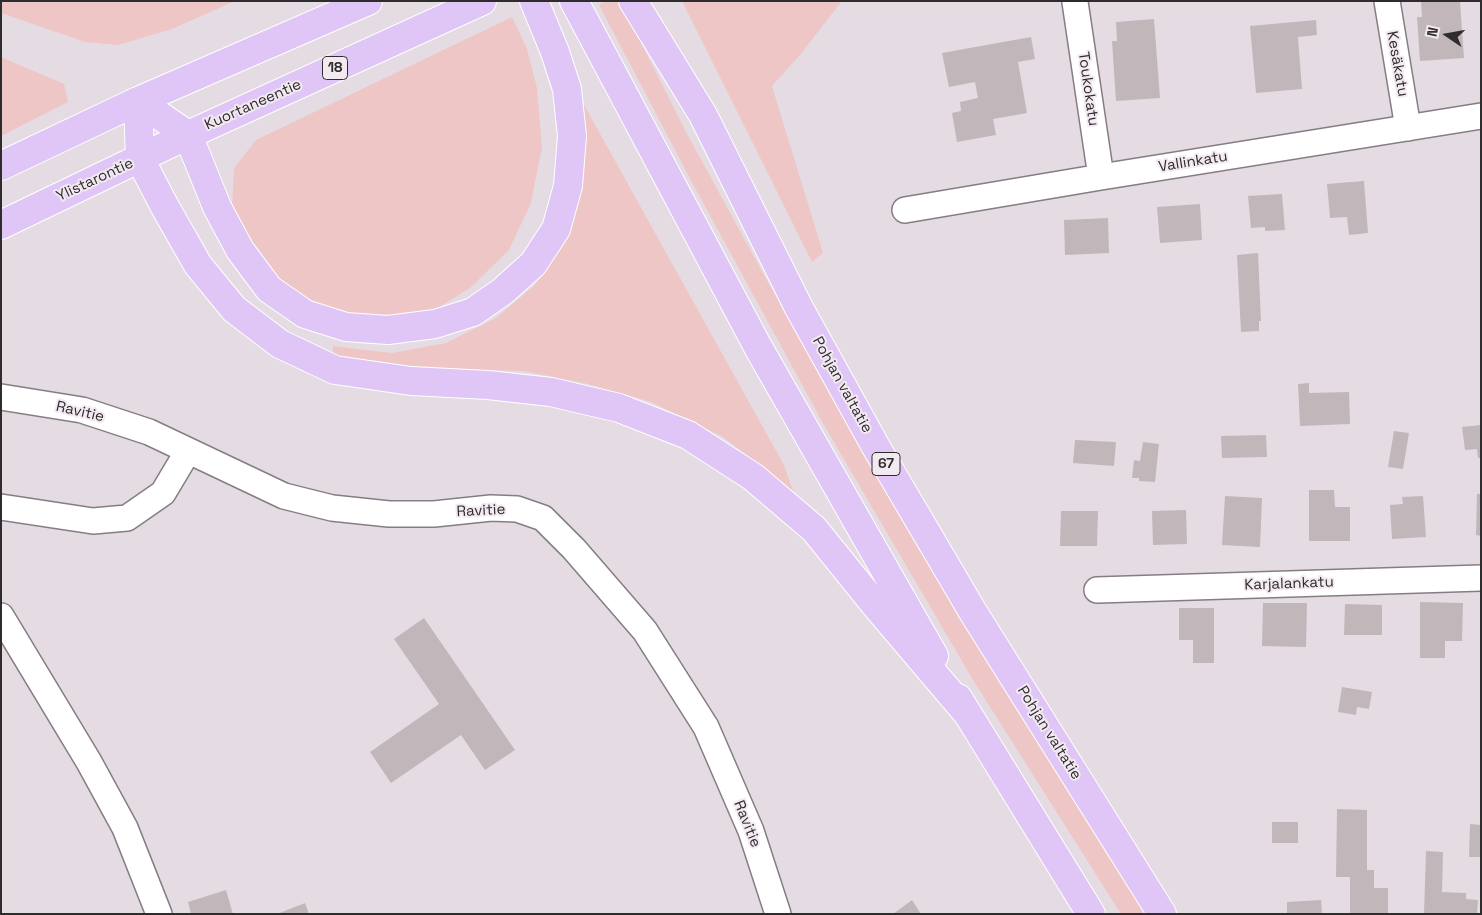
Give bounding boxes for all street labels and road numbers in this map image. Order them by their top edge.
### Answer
street label: Kesäkatu [1382,30,1412,98]
street label: Toukokatu [1074,51,1102,127]
road number: 18 [322,56,348,80]
street label: Kuortaneentie [202,76,304,134]
street label: Vallinkatu [1157,148,1229,176]
street label: Ylistarontie [54,154,136,206]
street label: Pohjan valtatie [808,334,876,436]
street label: Ravitie [54,398,106,426]
road number: 67 [872,452,900,476]
street label: Ravitie [456,501,506,521]
street label: Karjalankatu [1244,573,1334,595]
street label: Pohjan valtatie [1013,683,1085,783]
street label: Ravitie [729,798,765,850]

